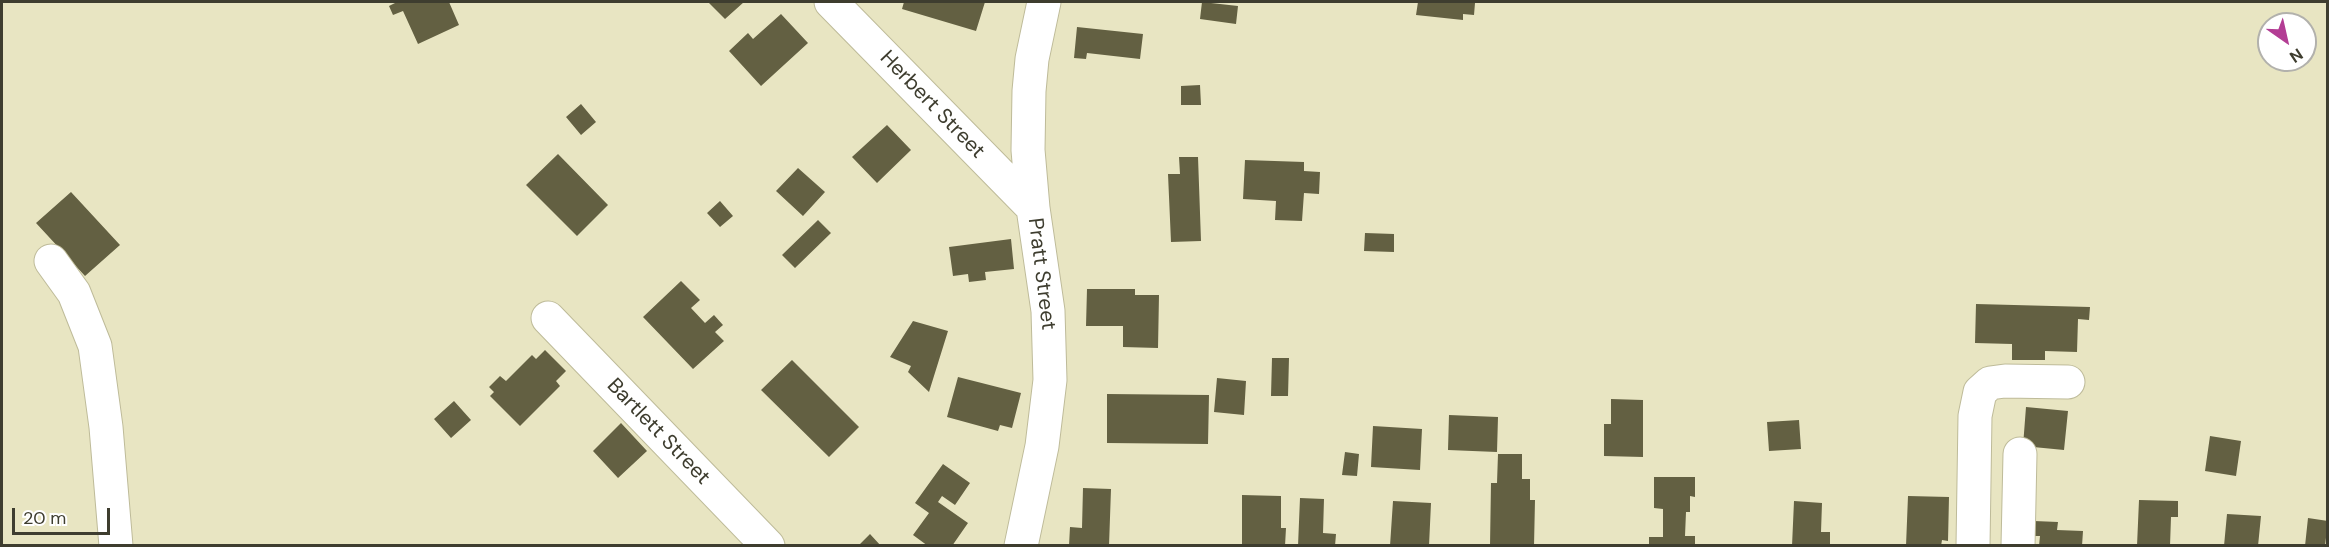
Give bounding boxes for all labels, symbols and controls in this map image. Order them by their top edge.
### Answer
north arrow [2257,12,2317,72]
text: N [2286,44,2307,68]
street label: Herbert Street [874,46,990,164]
street label: Pratt Street [1022,217,1060,331]
street label: Bartlett Street [601,374,715,490]
scale bar [15,496,112,534]
text: 20 m [23,506,66,530]

